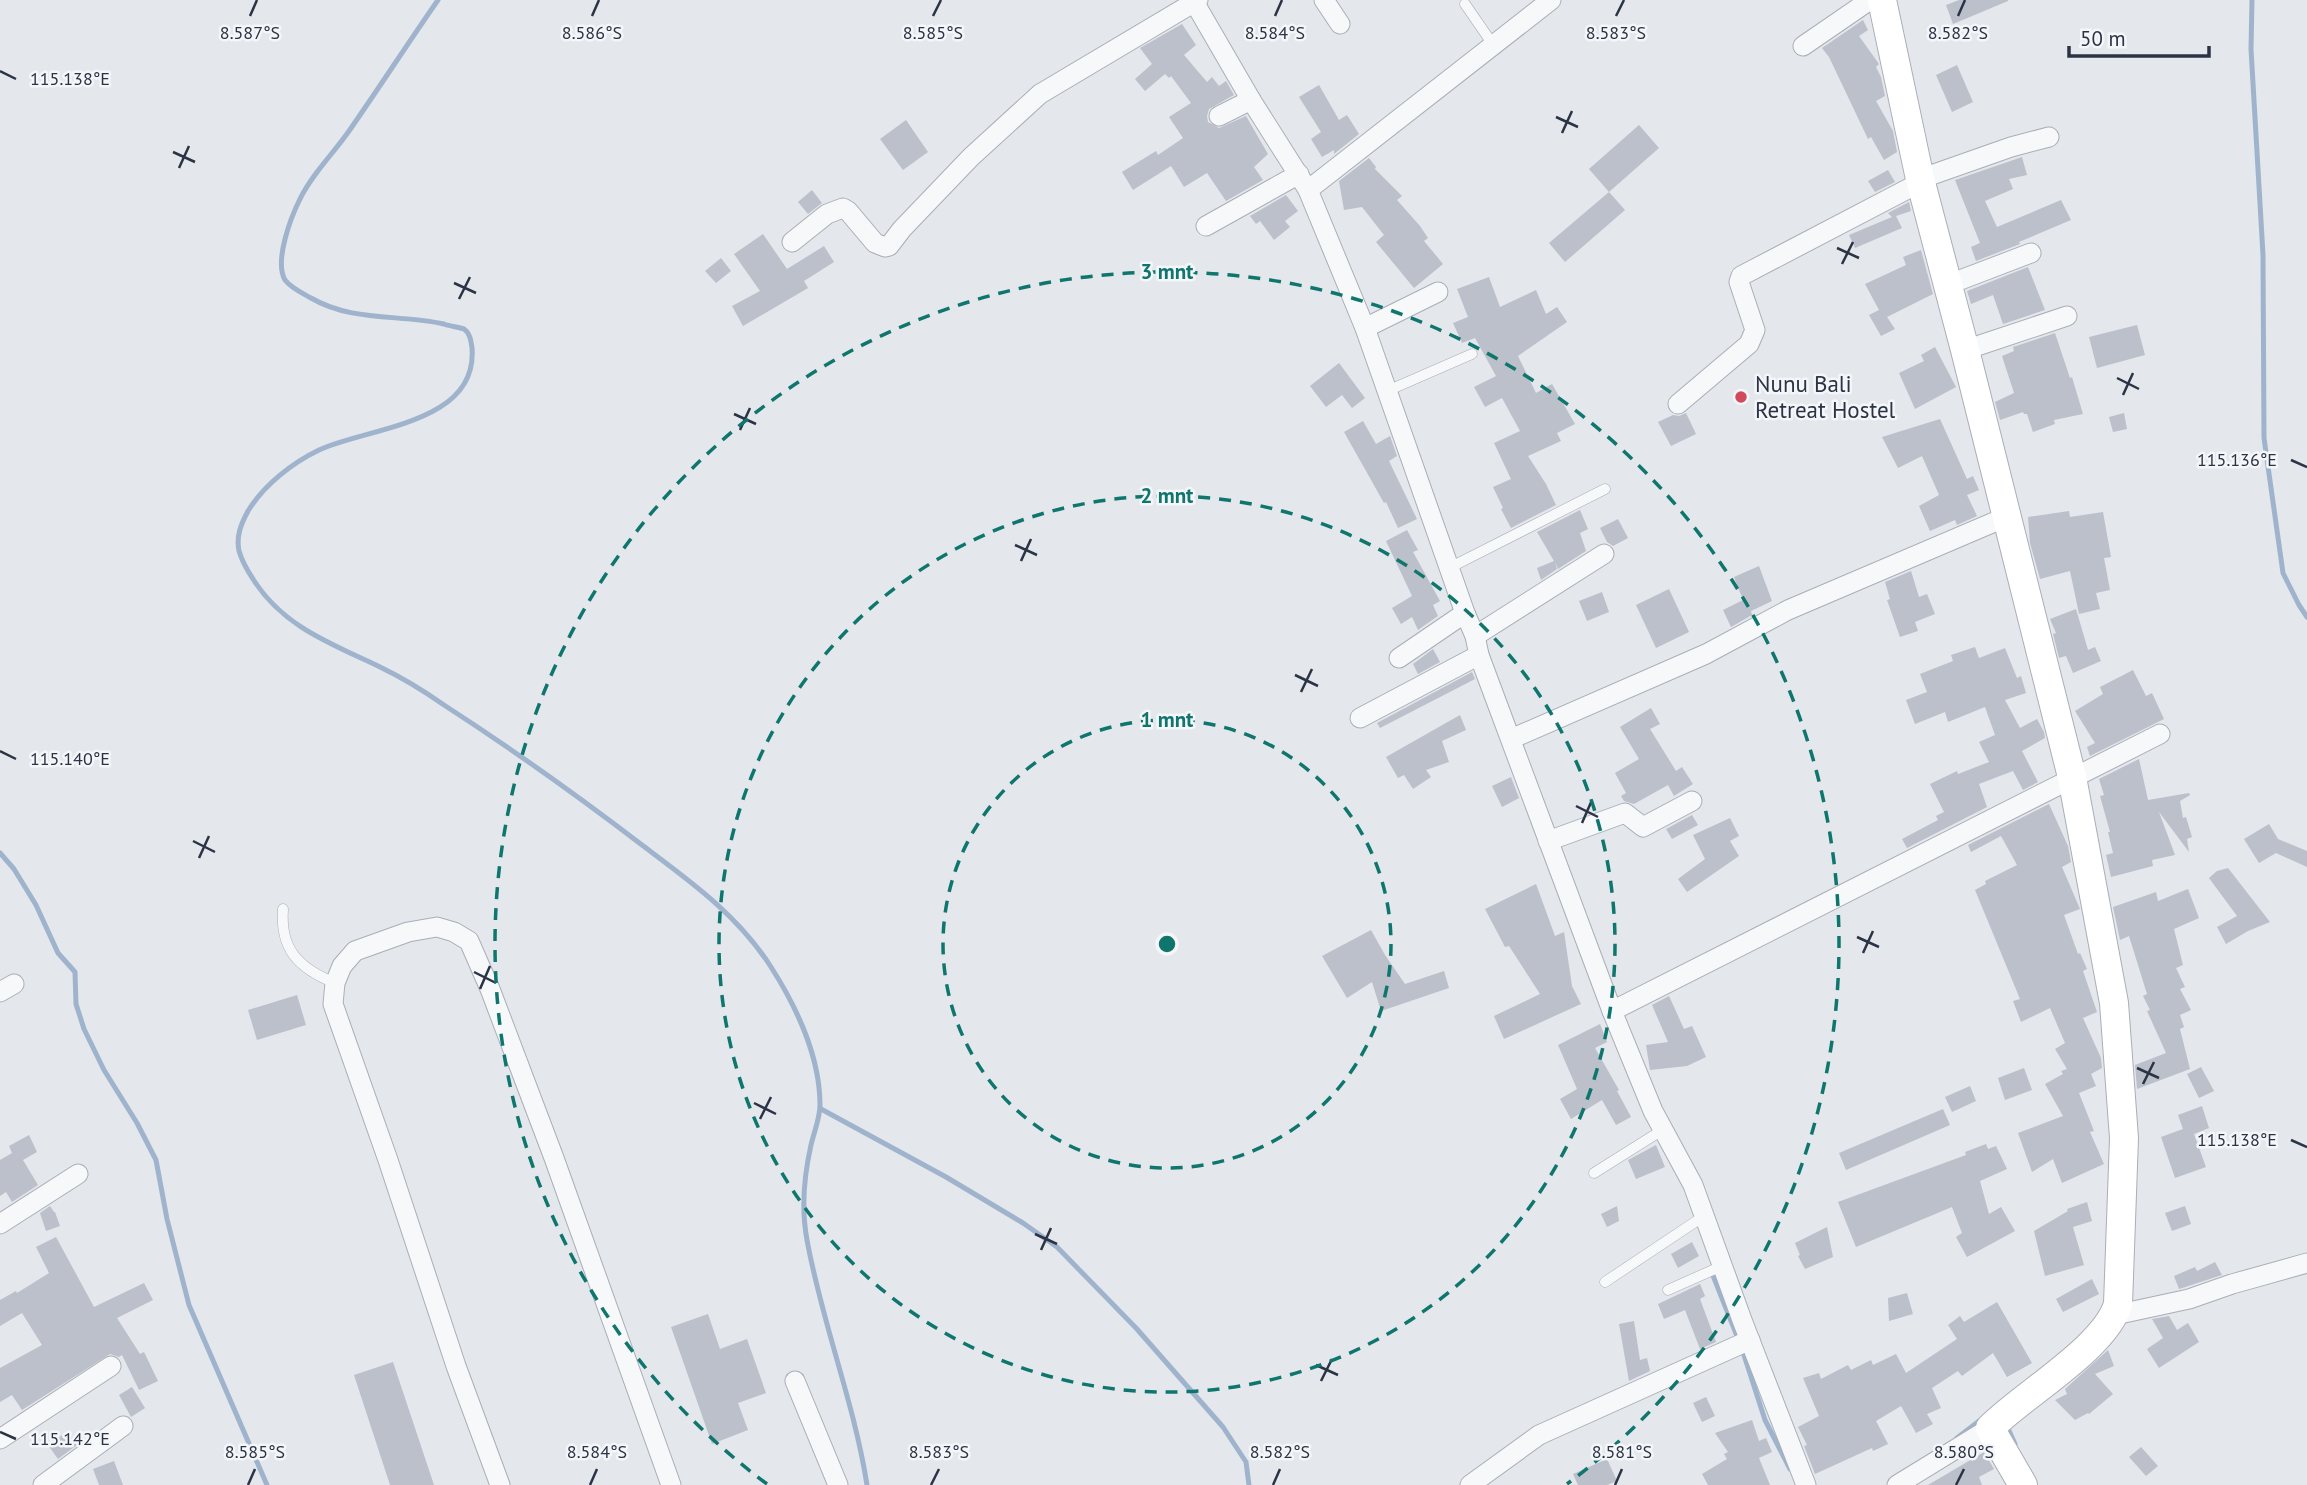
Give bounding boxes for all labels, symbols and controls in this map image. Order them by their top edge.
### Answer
scale bar [2069,14,2209,58]
text: 8.587°S [220,21,280,44]
text: 8.586°S [562,21,622,44]
text: 8.585°S [903,21,963,44]
text: 8.584°S [1245,21,1305,44]
text: 8.583°S [1586,21,1646,44]
text: 8.582°S [1928,21,1988,44]
text: 50 m [2080,25,2126,52]
text: 115.138°E [30,67,110,90]
text: 3 mnt [1141,258,1194,285]
place label: Nunu Bali Retreat Hostel [1755,369,1896,424]
marker: Nunu Bali Retreat Hostel [1733,389,1749,405]
text: 115.136°E [2197,448,2277,471]
text: 2 mnt [1141,482,1194,509]
text: 1 mnt [1141,706,1194,733]
text: 115.140°E [30,747,110,770]
centre of rings [1155,932,1179,956]
text: 115.138°E [2197,1128,2277,1151]
text: 115.142°E [30,1427,110,1450]
text: 8.585°S [225,1440,285,1463]
text: 8.584°S [567,1440,627,1463]
text: 8.583°S [909,1440,969,1463]
text: 8.582°S [1250,1440,1310,1463]
text: 8.581°S [1592,1440,1652,1463]
text: 8.580°S [1934,1440,1994,1463]

